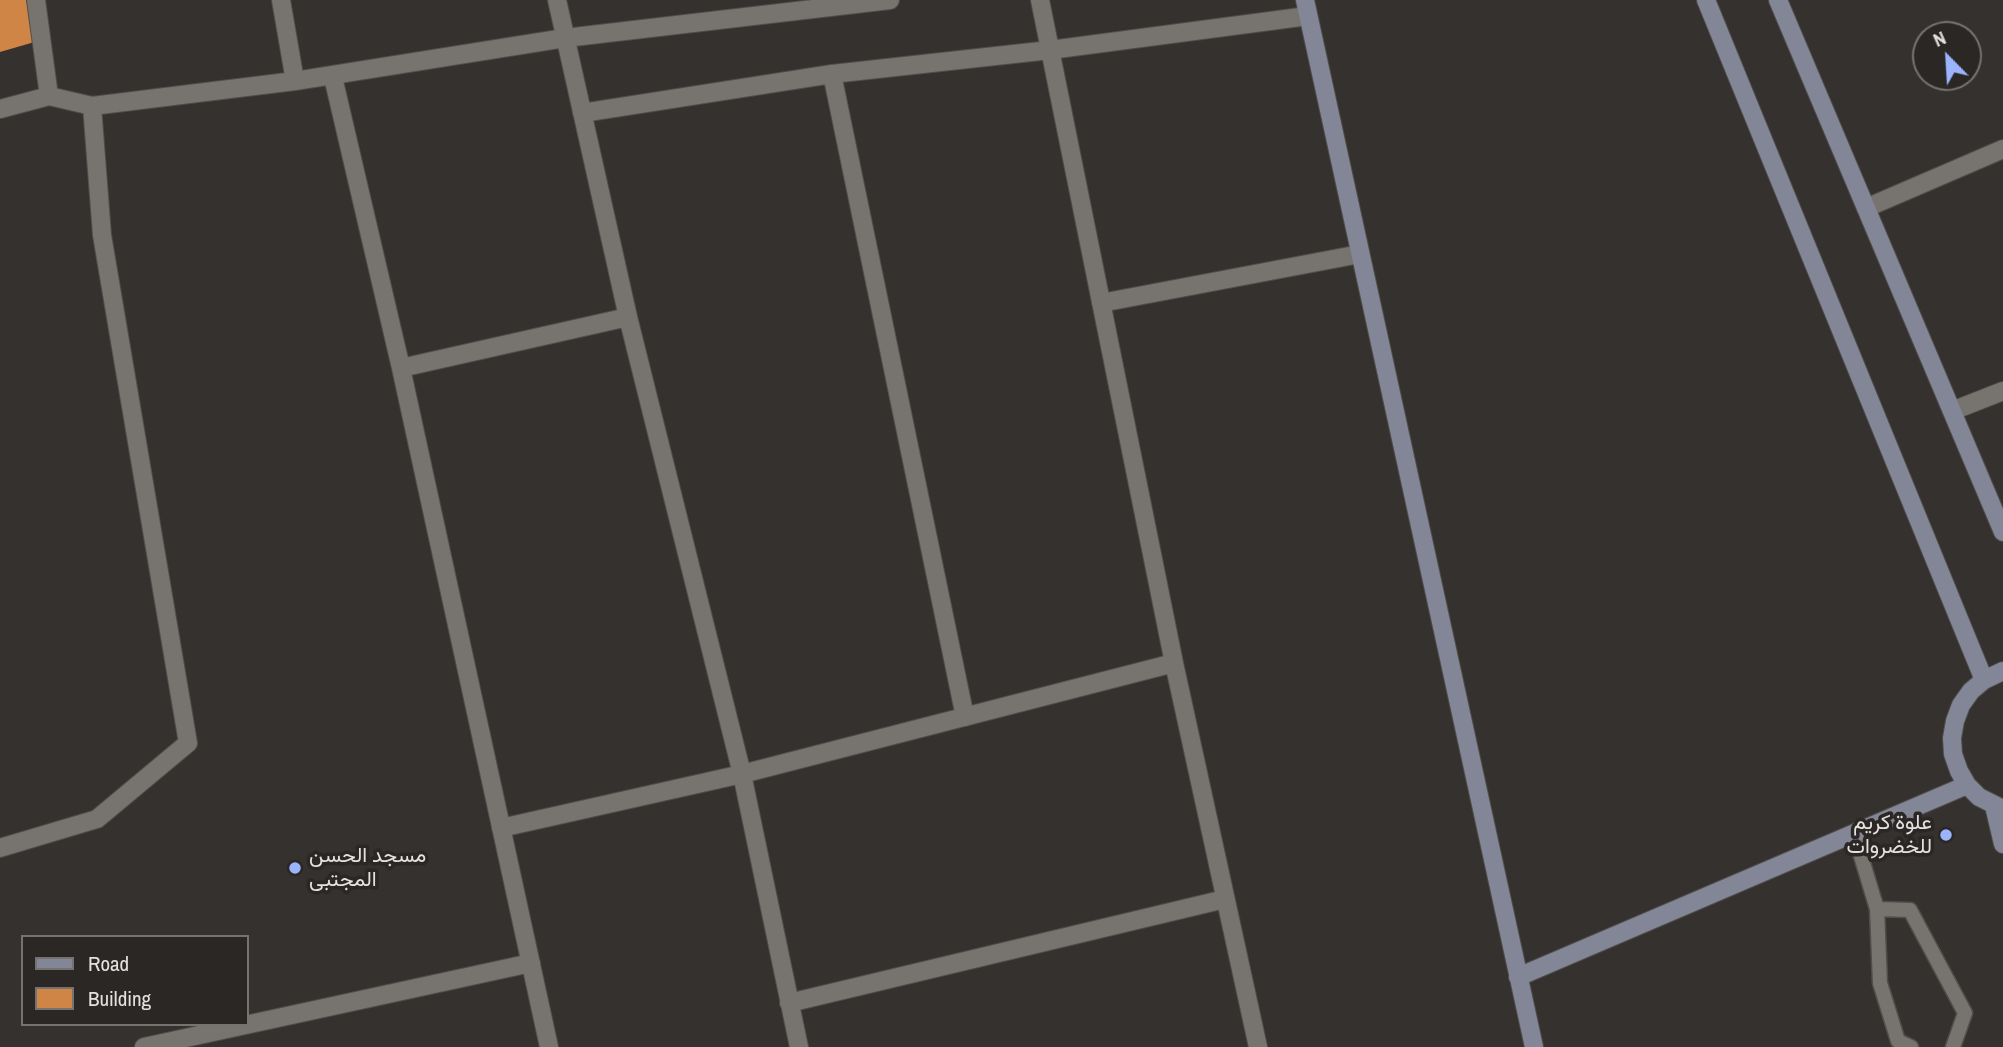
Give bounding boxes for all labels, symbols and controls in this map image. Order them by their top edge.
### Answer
north arrow [1912,21,1982,91]
text: N [1929,24,1950,53]
place label: علوة كريم للخضروات [1847,810,1932,860]
marker: علوة كريم للخضروات [1938,827,1954,843]
place label: مسجد الحسن المجتبى [309,843,426,893]
marker: مسجد الحسن المجتبى [287,860,303,876]
legend [21,935,248,1026]
text: Road [88,949,129,978]
text: Building [88,984,151,1013]

